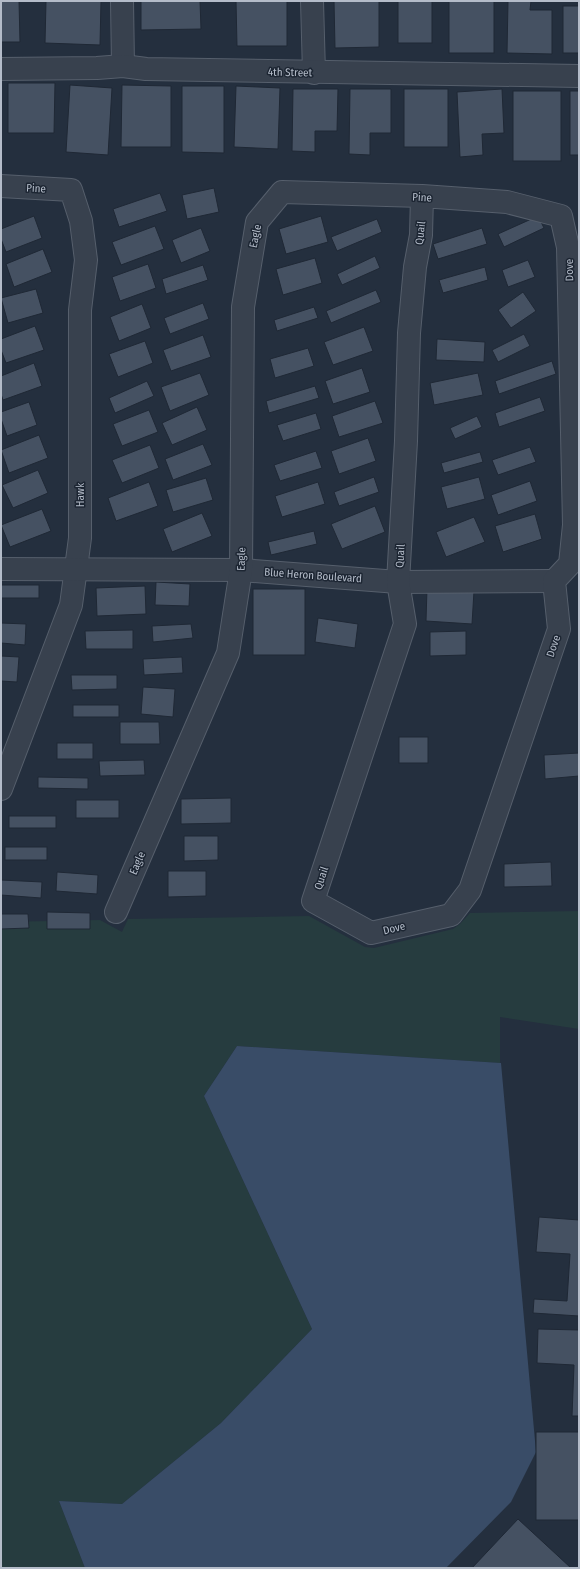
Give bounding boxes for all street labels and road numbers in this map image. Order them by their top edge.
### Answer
street label: 4th Street [268,66,313,79]
street label: Pine [26,181,46,196]
street label: Pine [412,190,432,205]
street label: Quail [413,220,428,246]
street label: Eagle [247,223,264,249]
street label: Dove [563,259,576,281]
street label: Hawk [74,482,87,507]
street label: Quail [393,544,408,568]
street label: Eagle [235,547,248,571]
street label: Blue Heron Boulevard [264,566,362,585]
street label: Dove [544,633,563,659]
street label: Eagle [127,850,148,877]
street label: Quail [312,865,331,891]
street label: Dove [382,920,406,937]

